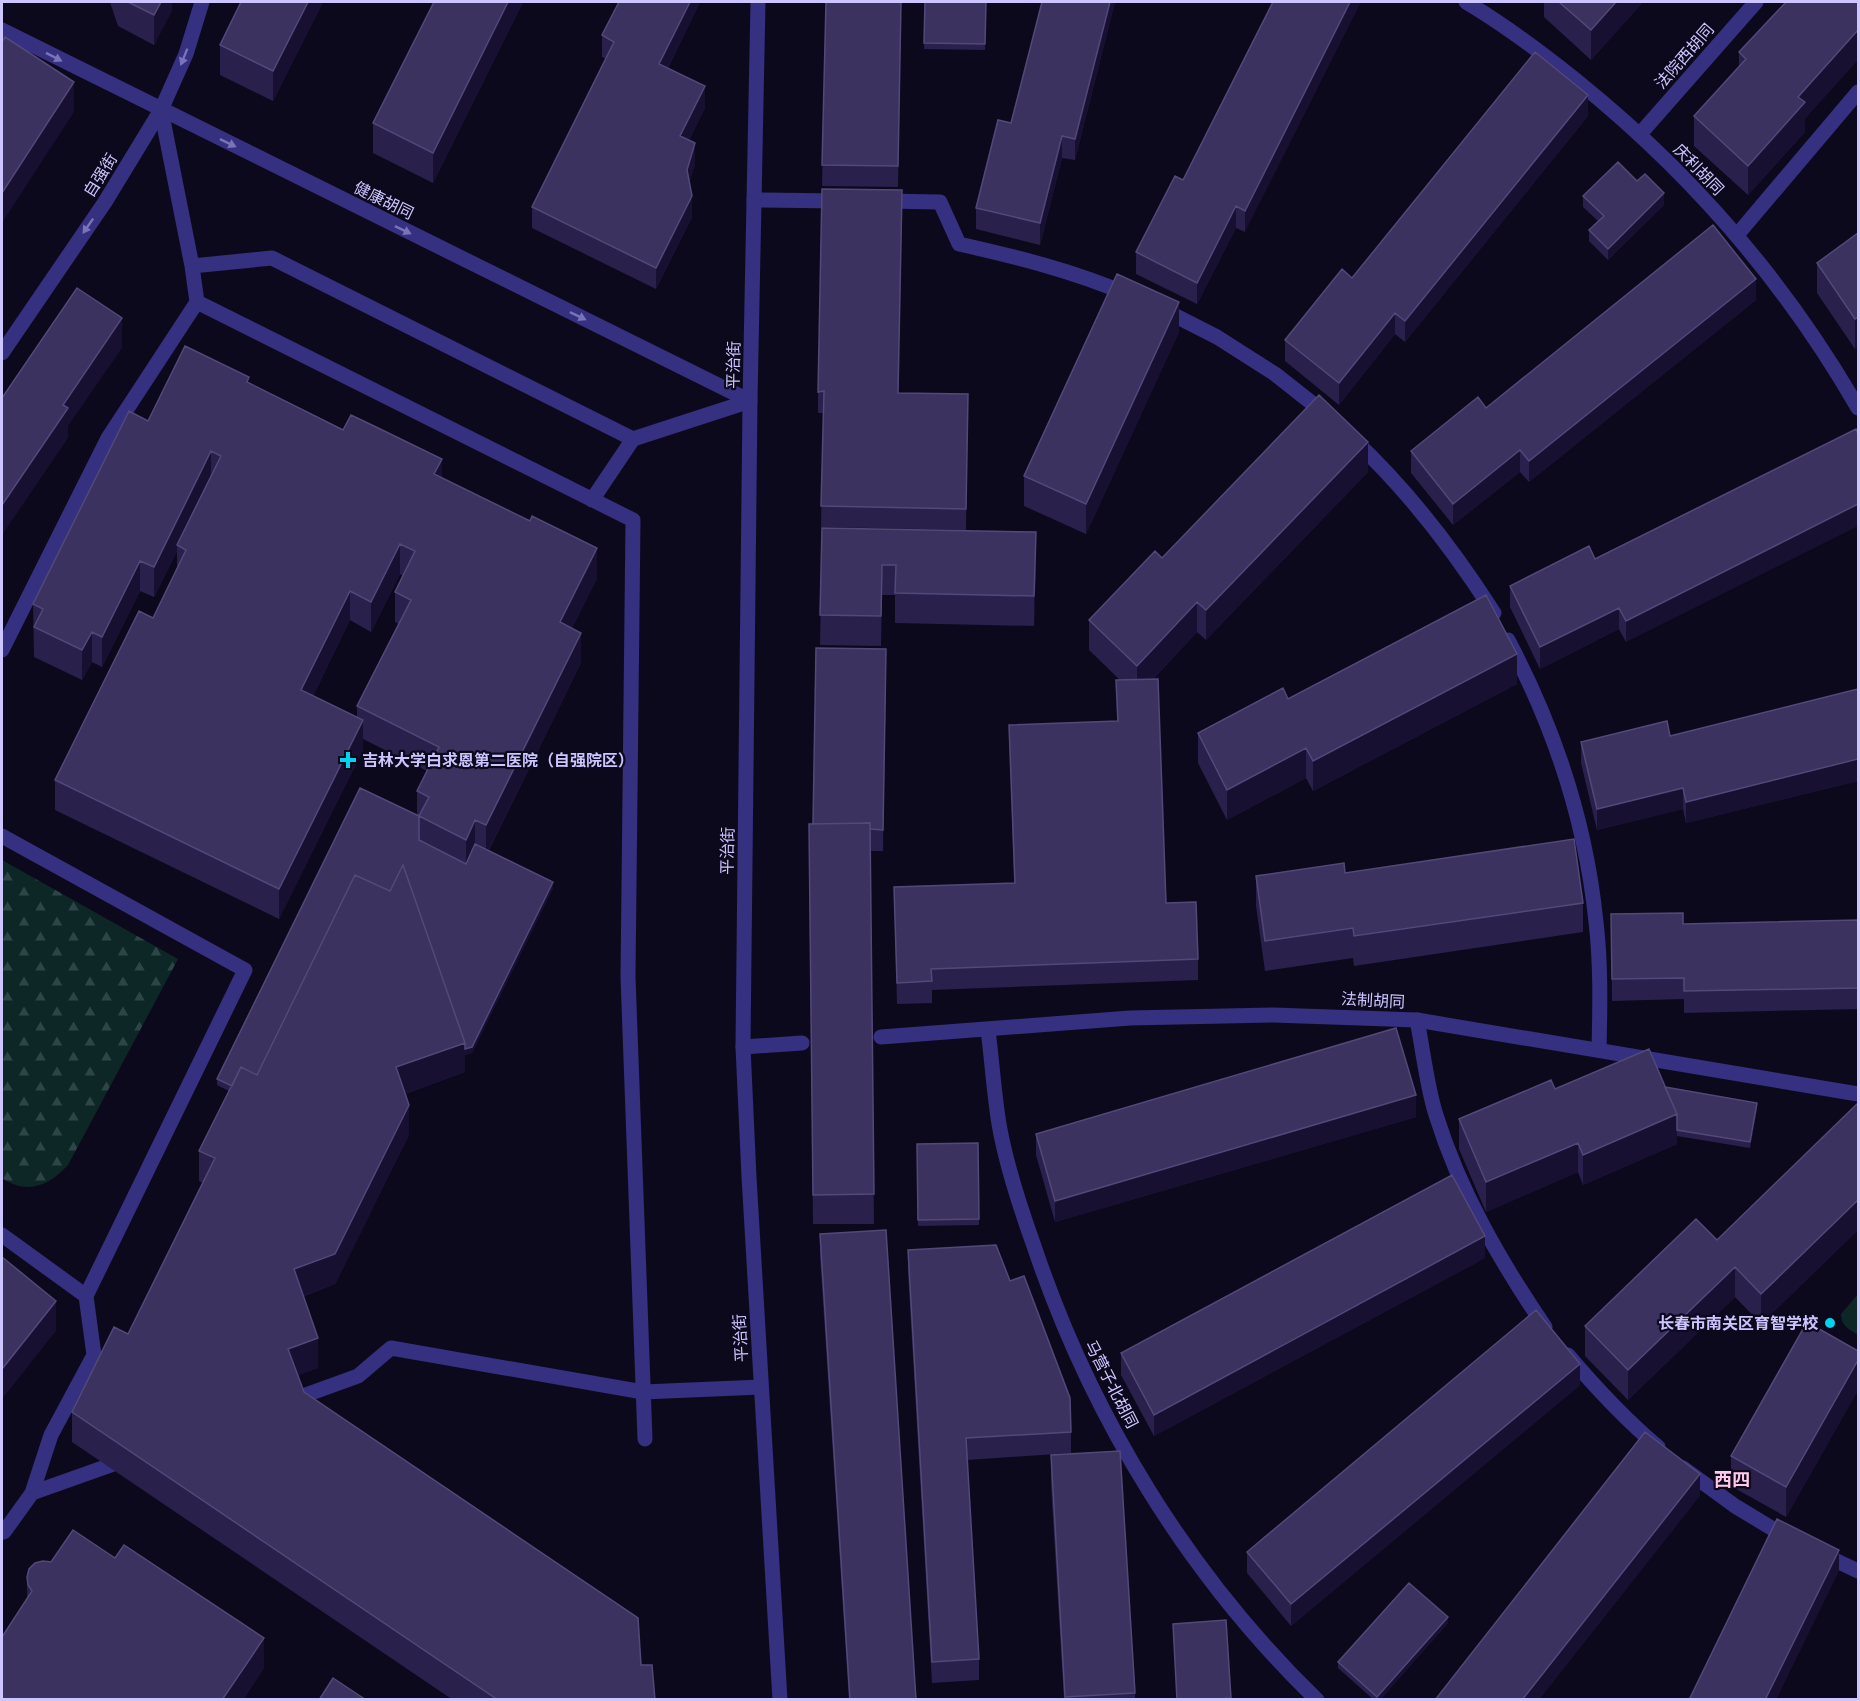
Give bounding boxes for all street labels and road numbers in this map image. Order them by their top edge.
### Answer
street label: 法院西胡同 [1649,19,1719,93]
street label: 庆利胡同 [1669,138,1729,200]
street label: 自强街 [78,149,122,201]
street label: 健康胡同 [350,176,418,224]
street label: 平治街 [722,341,744,389]
street label: 平治街 [716,827,738,875]
street label: 法制胡同 [1340,987,1406,1013]
street label: 平治街 [728,1313,752,1363]
street label: 马营子北胡同 [1080,1336,1144,1432]

